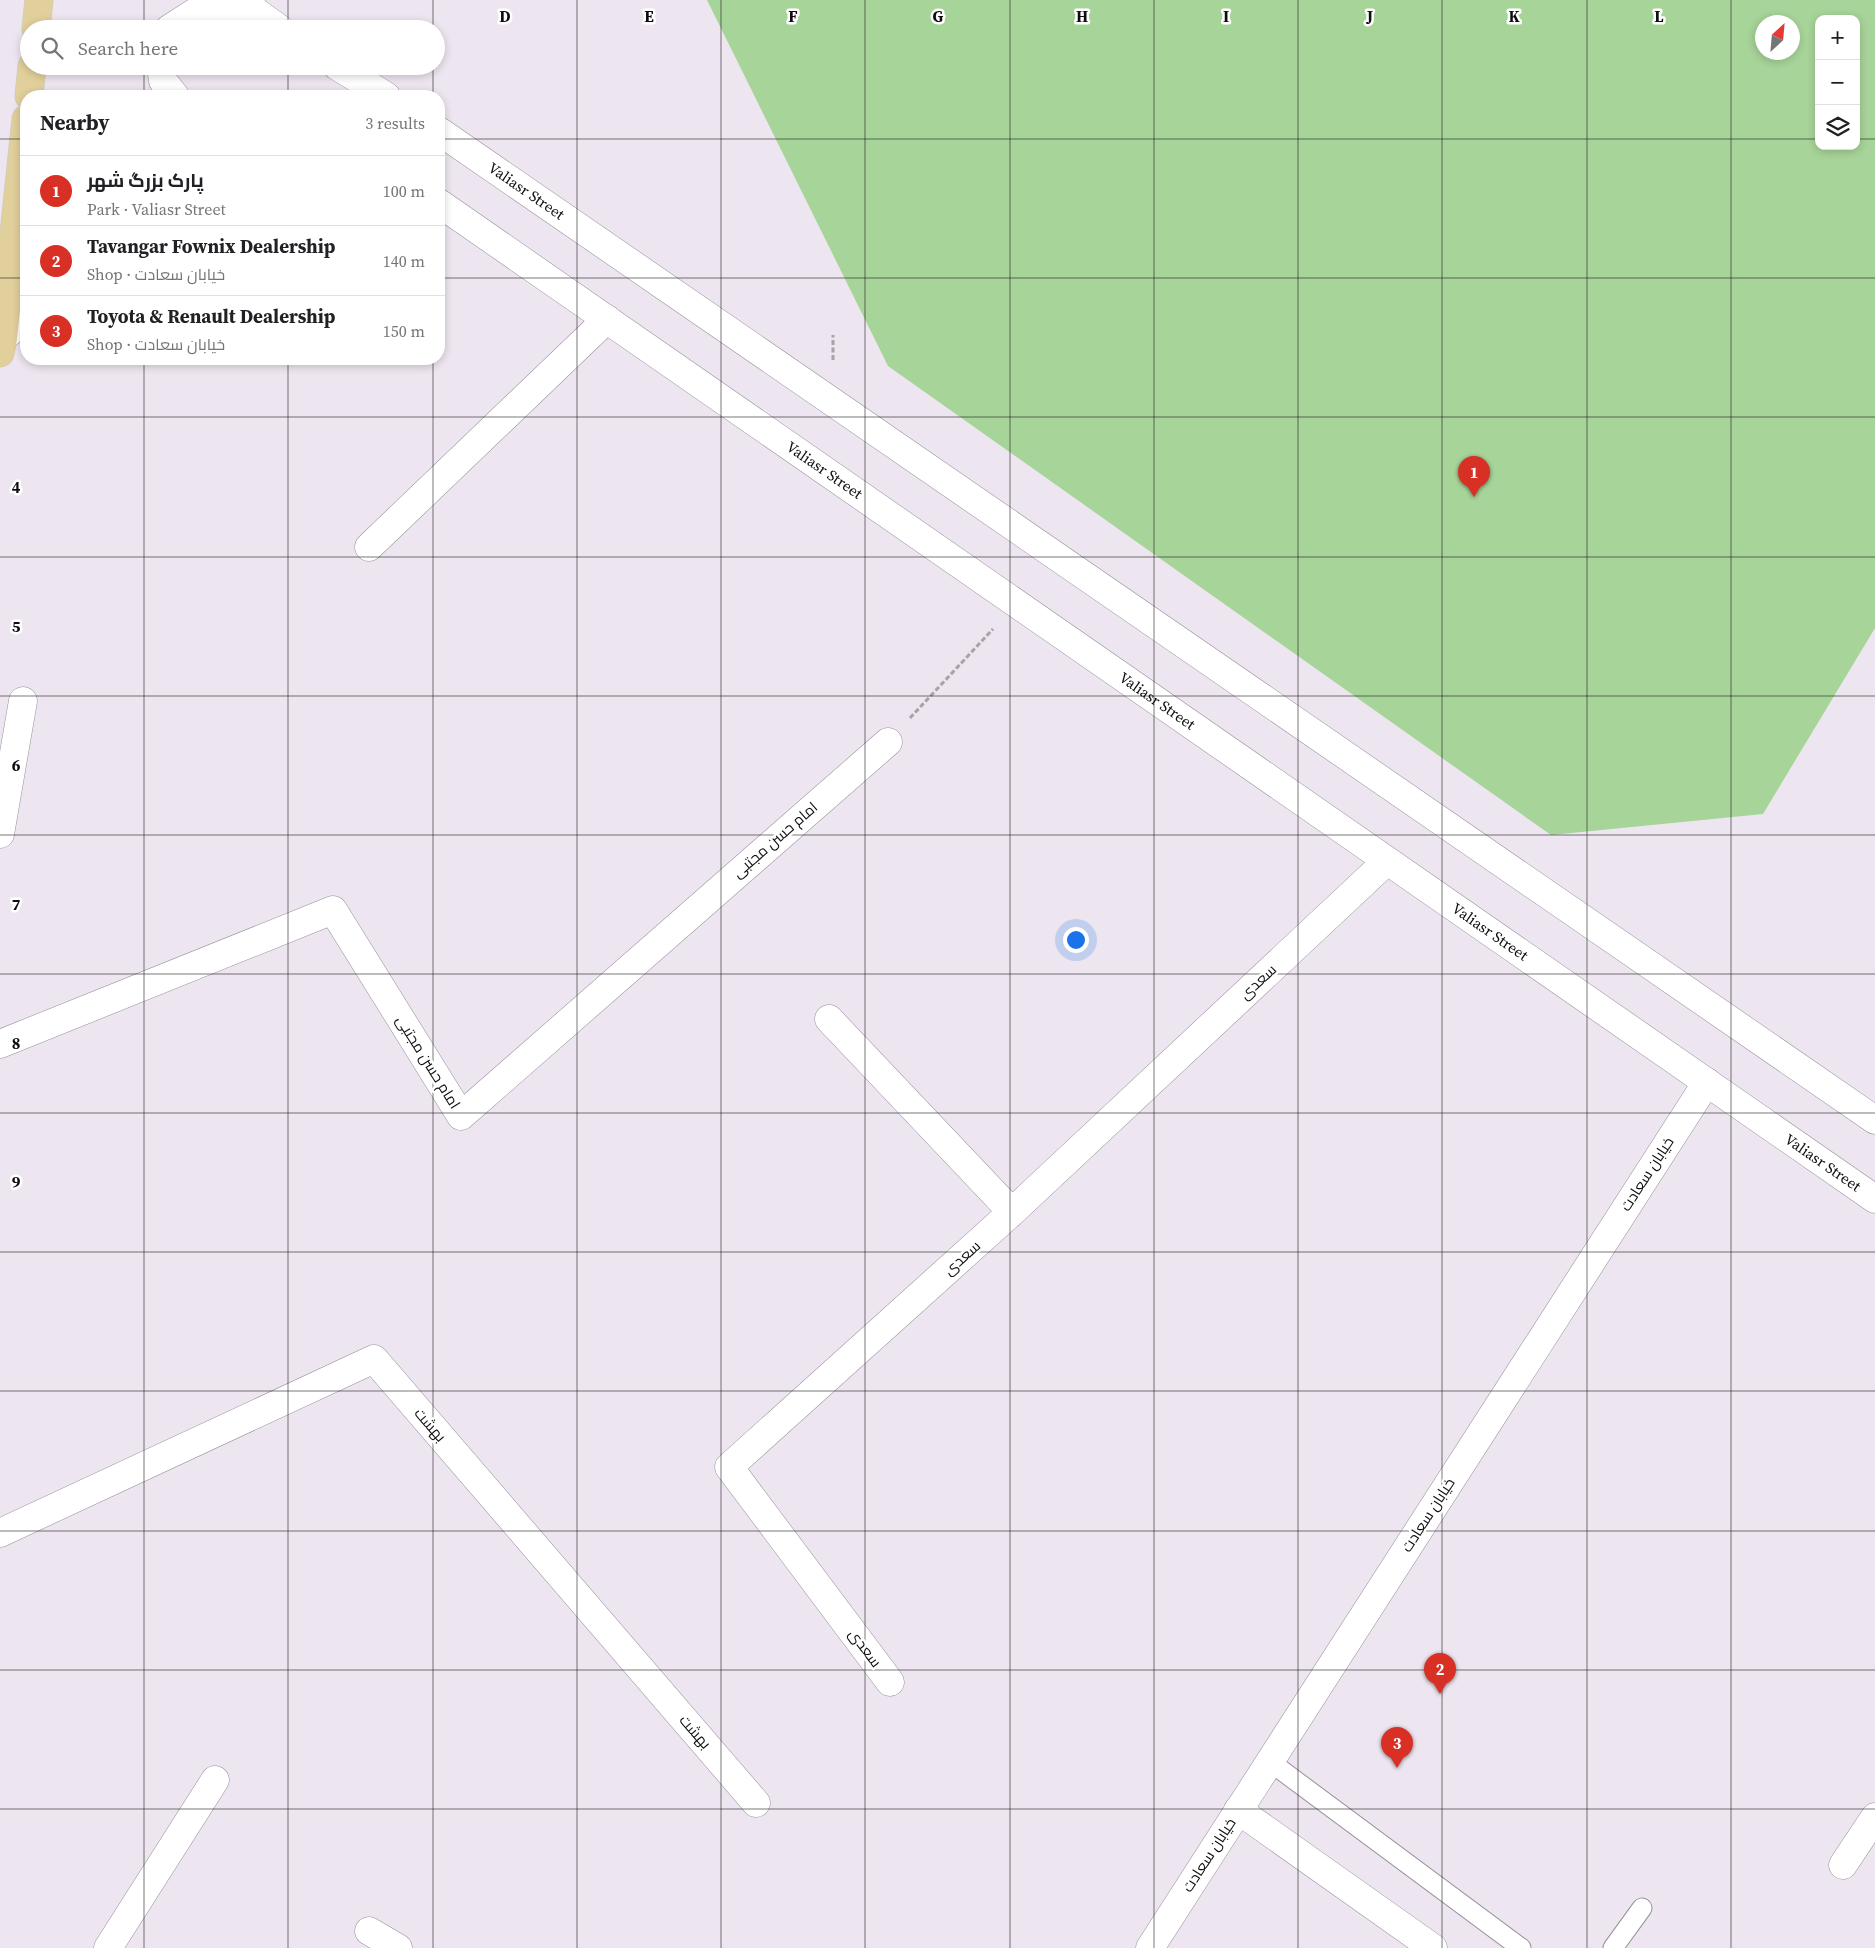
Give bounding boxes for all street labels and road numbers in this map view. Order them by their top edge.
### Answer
street label: Valiasr Street [484,157,569,224]
street label: Valiasr Street [782,436,867,504]
street label: Valiasr Street [1115,667,1200,735]
street label: امام حسن مجتبی [728,797,822,883]
street label: Valiasr Street [1448,898,1533,965]
street label: سعدی [1235,959,1281,1004]
street label: امام حسن مجتبی [391,1011,466,1113]
street label: Valiasr Street [1781,1129,1865,1196]
street label: خیابان سعادت [1615,1133,1678,1215]
street label: سعدی [939,1235,985,1280]
street label: بهشت [410,1403,451,1446]
street label: خیابان سعادت [1396,1474,1459,1556]
street label: سعدی [844,1624,887,1671]
street label: بهشت [675,1710,716,1753]
street label: خیابان سعادت [1177,1814,1240,1896]

